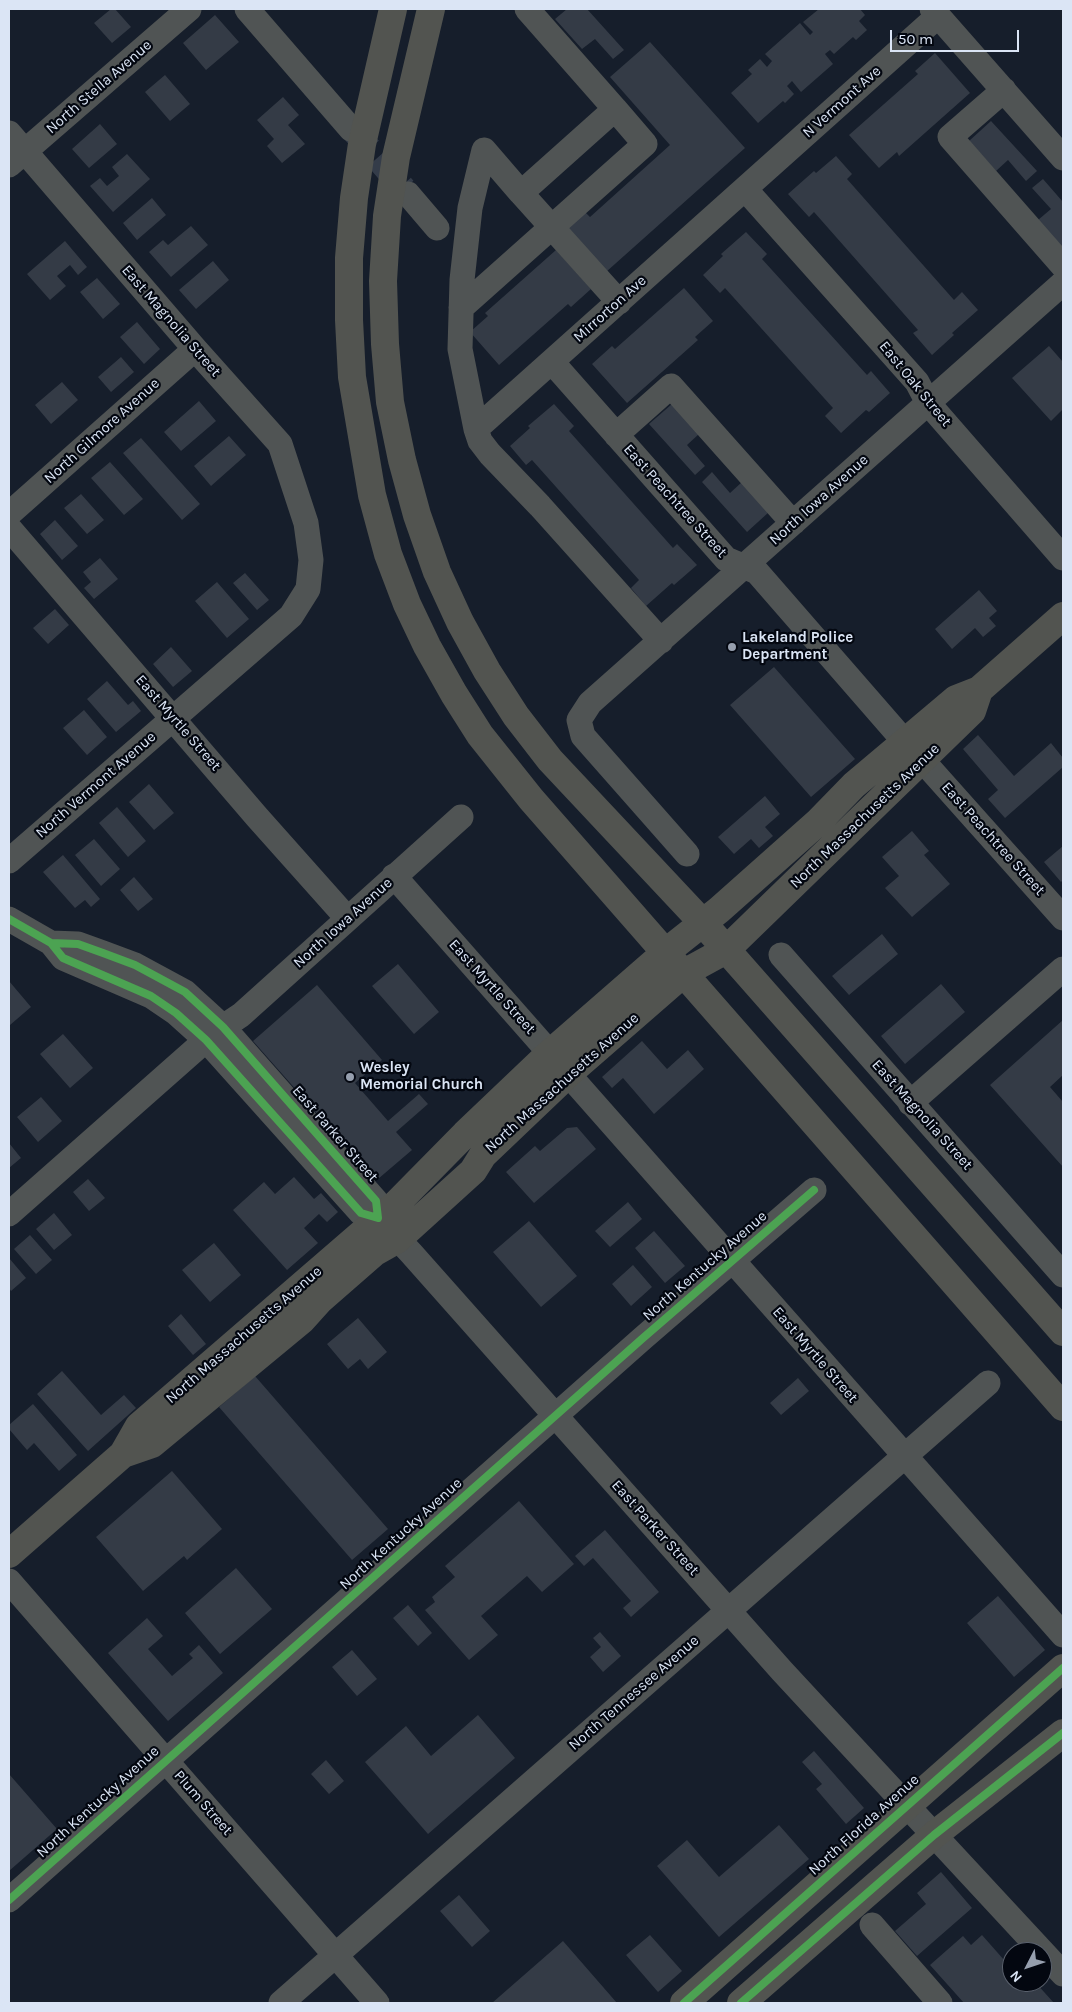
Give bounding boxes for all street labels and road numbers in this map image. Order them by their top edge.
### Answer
street label: North Stella Avenue [42,36,156,138]
street label: N Vermont Ave [799,62,885,142]
street label: East Magnolia Street [118,261,224,381]
street label: Mirrorton Ave [570,272,650,346]
street label: East Oak Street [875,338,955,430]
street label: North Gilmore Avenue [41,375,163,487]
street label: East Peachtree Street [619,441,731,561]
street label: North Iowa Avenue [766,451,872,549]
street label: East Myrtle Street [131,671,225,775]
street label: North Vermont Avenue [32,728,160,842]
street label: North Massachusetts Avenue [787,740,943,892]
street label: East Peachtree Street [937,779,1049,899]
street label: North Iowa Avenue [290,874,396,972]
street label: East Myrtle Street [445,936,539,1038]
street label: North Massachusetts Avenue [481,1009,643,1157]
street label: East Magnolia Street [868,1056,976,1174]
street label: East Parker Street [288,1082,382,1186]
street label: North Kentucky Avenue [639,1207,771,1325]
street label: North Massachusetts Avenue [162,1262,326,1408]
street label: East Myrtle Street [768,1303,862,1407]
street label: North Kentucky Avenue [336,1474,466,1594]
street label: East Parker Street [607,1477,703,1579]
street label: North Tennessee Avenue [565,1632,703,1754]
street label: North Kentucky Avenue [33,1742,163,1862]
street label: Plum Street [170,1767,236,1839]
street label: North Florida Avenue [805,1771,923,1879]

